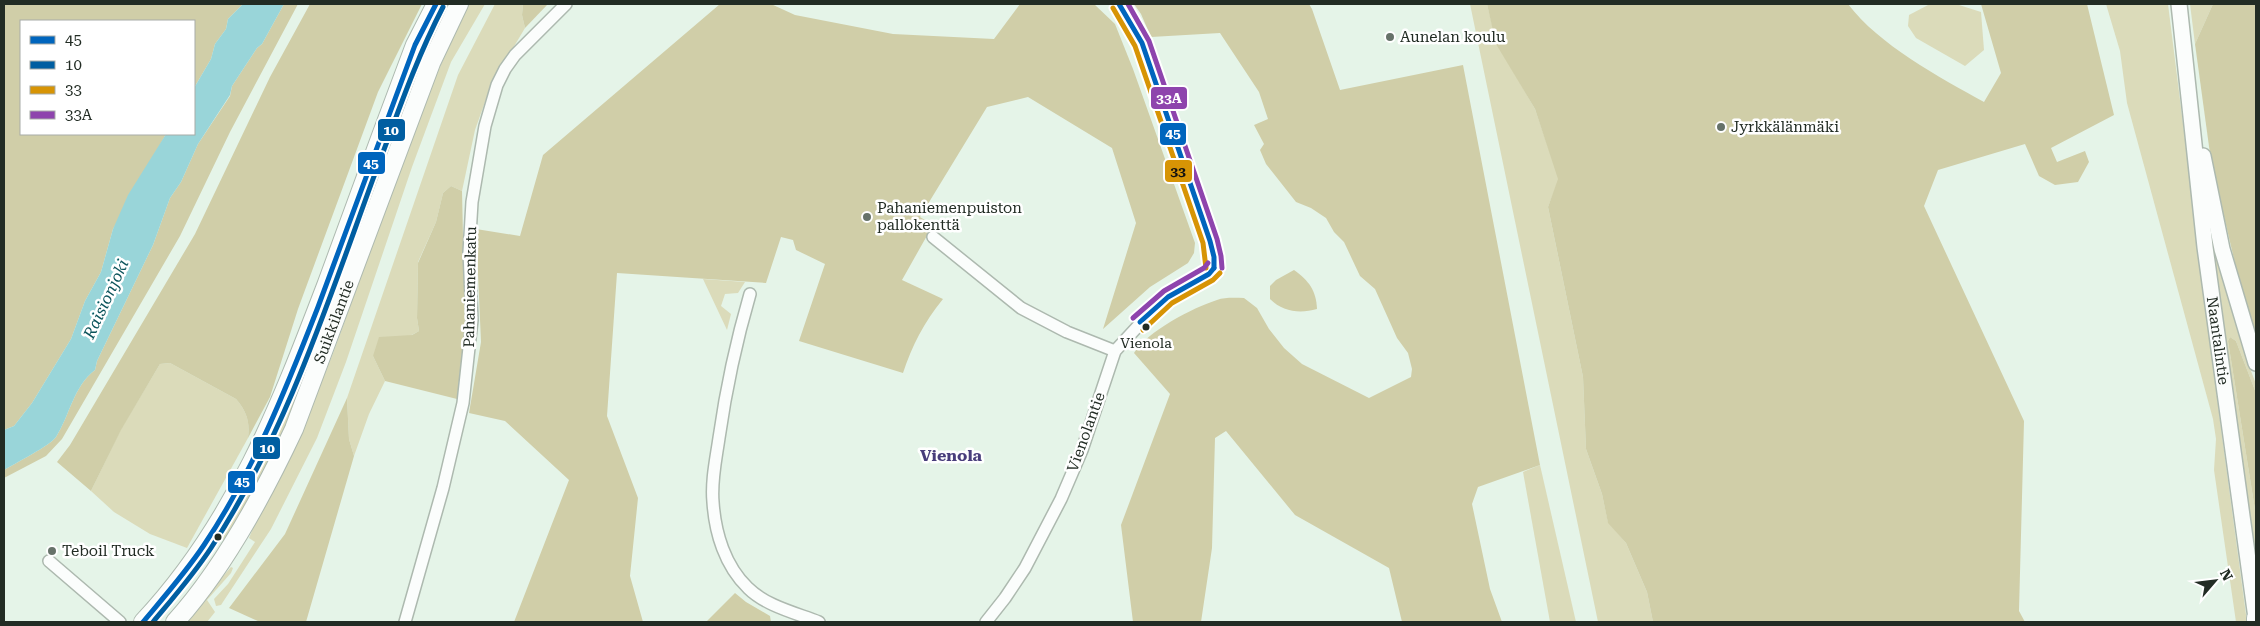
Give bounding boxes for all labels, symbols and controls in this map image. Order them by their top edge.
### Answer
legend [20,20,195,135]
place label: Aunelan koulu [1400,28,1506,46]
text: 45 [65,31,82,49]
marker: Aunelan koulu [1384,31,1396,43]
text: 10 [65,56,82,74]
text: 33 [65,81,82,99]
line badge: 33A [1150,86,1188,110]
text: 33A [1156,90,1182,106]
text: 33A [65,106,93,124]
line badge: 10 [377,118,406,142]
place label: Jyrkkälänmäki [1731,118,1839,136]
marker: Jyrkkälänmäki [1715,121,1727,133]
text: 10 [383,122,399,138]
line badge: 45 [1159,122,1187,146]
text: 45 [1165,125,1181,141]
line badge: 45 [357,151,386,175]
text: 45 [363,155,379,171]
line badge: 33 [1164,159,1193,183]
text: 33 [1170,163,1186,179]
place label: Pahaniemenpuiston pallokenttä [877,199,1022,234]
marker: Pahaniemenpuiston pallokenttä [861,211,873,223]
street label: Pahaniemenkatu [460,226,480,348]
water label: Raisionjoki [79,256,133,343]
street label: Suikkilantie [310,277,358,366]
street label: Naantalintie [2203,295,2233,386]
marker: Vienola [1141,322,1151,332]
place label: Vienola [1120,335,1172,351]
street label: Vienolantie [1063,390,1109,474]
line badge: 10 [252,436,281,460]
text: 10 [259,440,275,456]
district label: Vienola [920,446,983,465]
line badge: 45 [227,470,256,494]
text: 45 [234,473,250,489]
unlabelled marker [213,532,223,542]
place label: Teboil Truck [62,542,155,560]
marker: Teboil Truck [46,545,58,557]
north arrow [2190,556,2240,606]
text: N [2217,566,2236,584]

